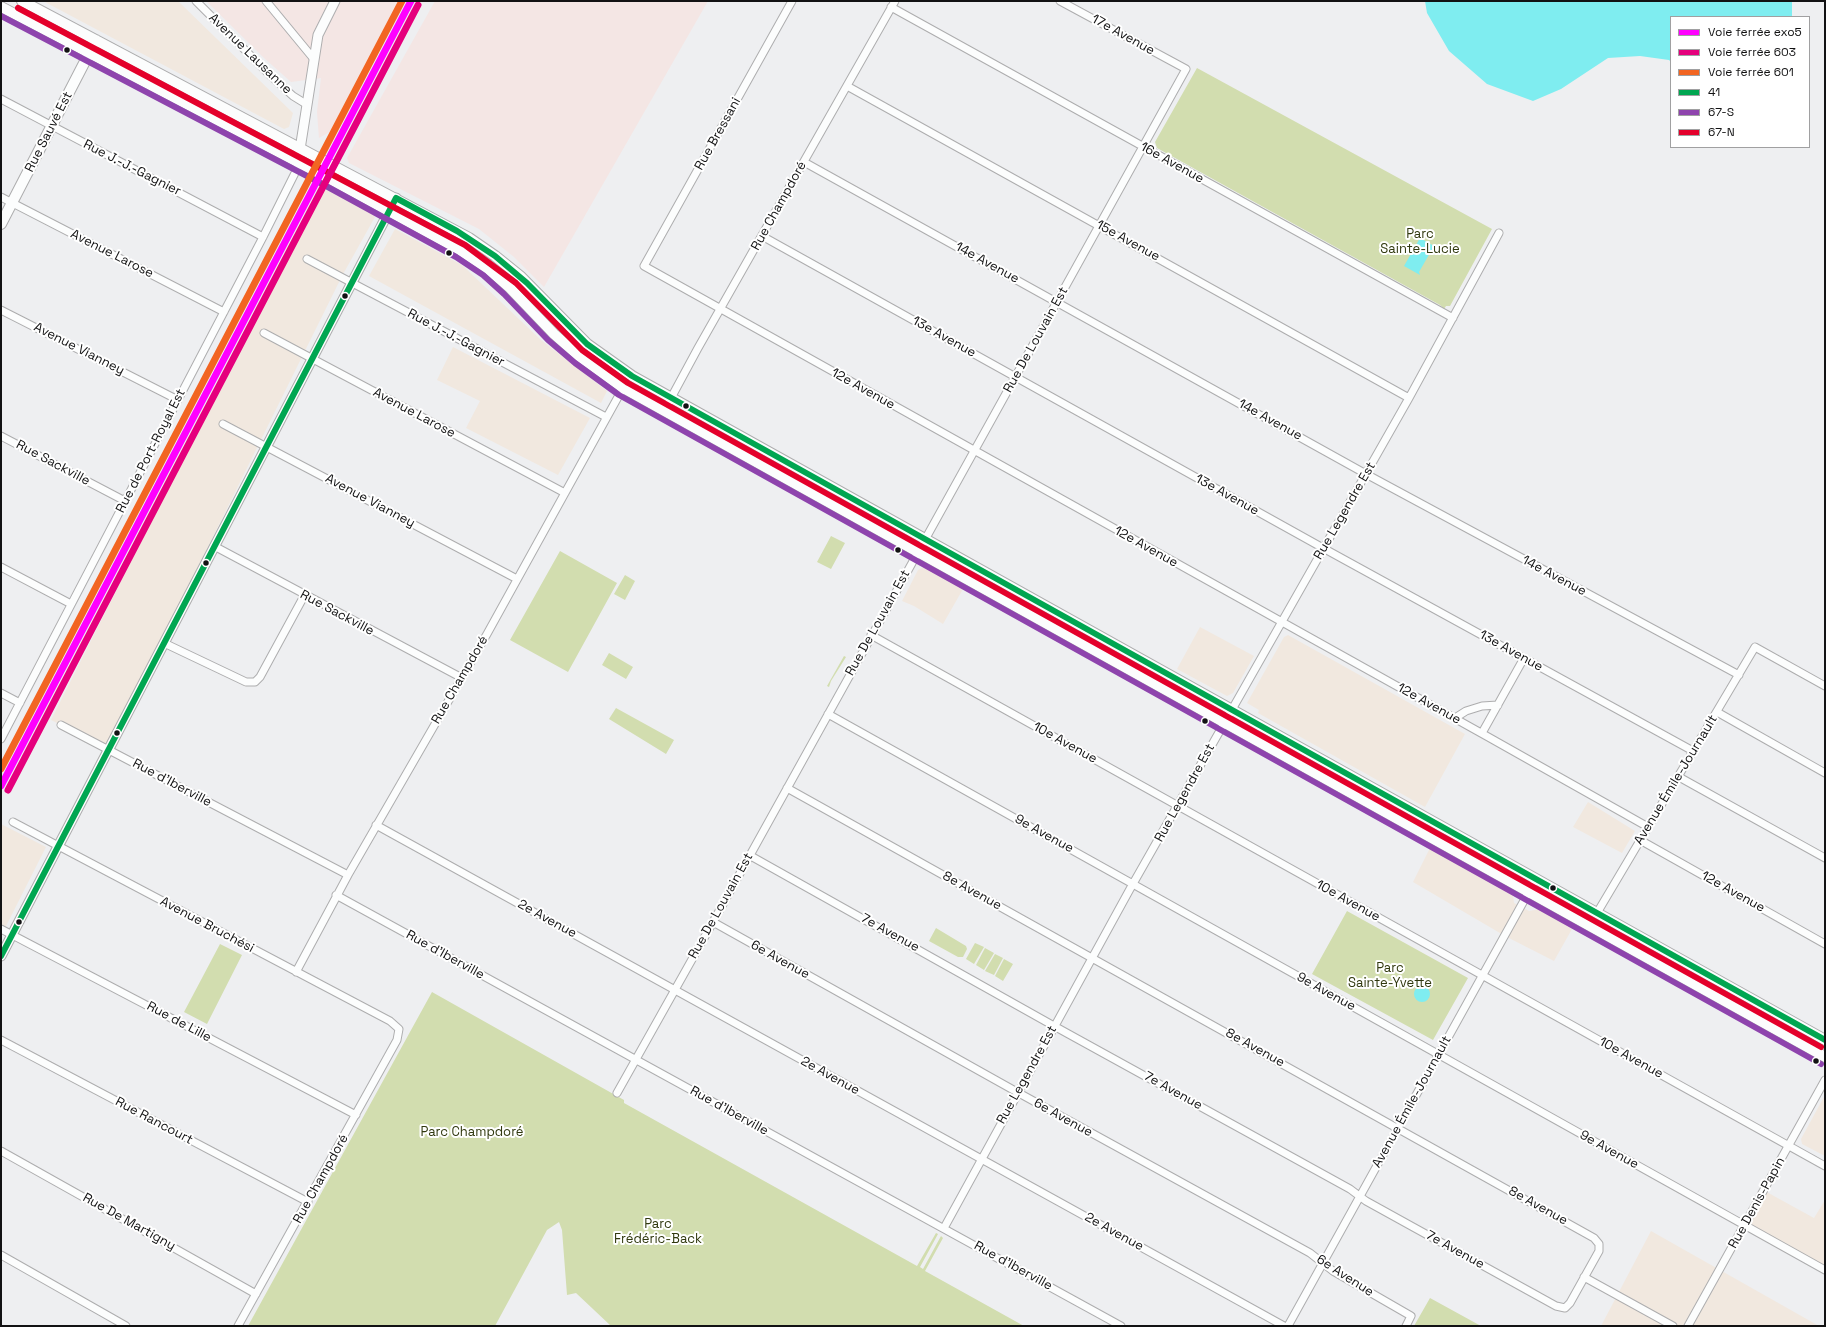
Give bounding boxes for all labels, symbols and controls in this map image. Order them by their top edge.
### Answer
street label: Avenue Lausanne [205,10,295,98]
street label: 17e Avenue [1089,11,1157,59]
legend [1670,16,1810,148]
text: Voie ferrée exo5 [1708,24,1802,40]
text: Voie ferrée 603 [1708,44,1796,60]
unlabelled marker [62,45,72,55]
text: Voie ferrée 601 [1708,64,1794,80]
text: 41 [1708,84,1720,100]
street label: Rue Sauvé Est [22,89,76,175]
street label: Rue Bressani [692,95,744,173]
text: 67-S [1708,104,1734,120]
text: 67-N [1708,124,1735,140]
street label: Rue J.-J.-Gagnier [81,137,183,199]
street label: 16e Avenue [1137,139,1207,187]
street label: Rue Champdoré [748,159,810,253]
street label: 15e Avenue [1094,217,1162,265]
street label: Avenue Larose [68,226,156,282]
park label: Parc Sainte-Lucie [1380,226,1460,257]
street label: 14e Avenue [952,239,1022,287]
unlabelled marker [444,248,454,258]
street label: Rue De Louvain Est [1000,284,1072,396]
unlabelled marker [340,291,350,301]
street label: Rue J.-J.-Gagnier [405,306,507,370]
street label: 13e Avenue [910,313,978,361]
street label: Avenue Vianney [31,319,127,379]
street label: 12e Avenue [829,365,897,413]
street label: Avenue Larose [370,385,458,441]
street label: Rue de Port-Royal Est [113,386,189,516]
street label: 14e Avenue [1235,396,1305,444]
unlabelled marker [681,401,691,411]
street label: Rue Sackville [13,437,93,489]
street label: Rue Legendre Est [1311,459,1379,563]
street label: Avenue Vianney [322,471,418,531]
street label: 13e Avenue [1193,471,1261,519]
street label: 12e Avenue [1112,523,1180,571]
unlabelled marker [893,545,903,555]
street label: 14e Avenue [1519,553,1589,599]
unlabelled marker [201,558,211,568]
street label: Rue De Louvain Est [842,567,914,679]
street label: Rue Sackville [297,587,377,639]
street label: 13e Avenue [1477,627,1545,675]
street label: Rue Champdoré [428,633,492,727]
street label: 12e Avenue [1395,680,1463,728]
street label: Avenue Émile-Journault [1631,712,1721,848]
unlabelled marker [1200,716,1210,726]
street label: 10e Avenue [1030,719,1100,767]
unlabelled marker [112,728,122,738]
street label: Rue Legendre Est [1152,741,1218,845]
street label: Rue d'Iberville [130,756,214,810]
street label: 9e Avenue [1012,811,1076,857]
street label: Rue De Louvain Est [685,850,757,962]
street label: 8e Avenue [940,868,1004,914]
street label: 12e Avenue [1699,868,1767,916]
street label: 10e Avenue [1313,877,1383,925]
unlabelled marker [1548,883,1558,893]
street label: Avenue Bruchési [157,894,257,956]
street label: 2e Avenue [515,896,579,942]
street label: 7e Avenue [858,911,922,955]
unlabelled marker [14,917,24,927]
street label: Rue d'Iberville [403,927,487,983]
street label: 6e Avenue [748,937,812,983]
park label: Parc Sainte-Yvette [1348,960,1432,991]
street label: 9e Avenue [1294,969,1358,1015]
street label: Rue de Lille [144,998,214,1046]
street label: Rue Legendre Est [994,1023,1060,1127]
street label: 8e Avenue [1223,1025,1287,1071]
street label: Avenue Émile-Journault [1369,1033,1455,1171]
street label: 10e Avenue [1596,1034,1666,1082]
street label: 2e Avenue [798,1053,862,1099]
unlabelled marker [1811,1056,1821,1066]
street label: 7e Avenue [1141,1069,1205,1113]
street label: Rue d'Iberville [687,1083,771,1139]
street label: Rue Rancourt [113,1094,195,1148]
street label: 6e Avenue [1031,1095,1095,1141]
park label: Parc Champdoré [420,1124,524,1140]
street label: 9e Avenue [1577,1127,1641,1173]
street label: Rue Champdoré [290,1132,352,1226]
street label: Rue Denis-Papin [1725,1155,1789,1251]
street label: 8e Avenue [1506,1183,1570,1229]
street label: Rue De Martigny [80,1190,178,1254]
street label: 2e Avenue [1082,1209,1146,1255]
park label: Parc Frédéric-Back [614,1216,702,1247]
street label: 7e Avenue [1423,1228,1487,1272]
street label: Rue d'Iberville [971,1238,1055,1294]
street label: 6e Avenue [1314,1252,1376,1300]

